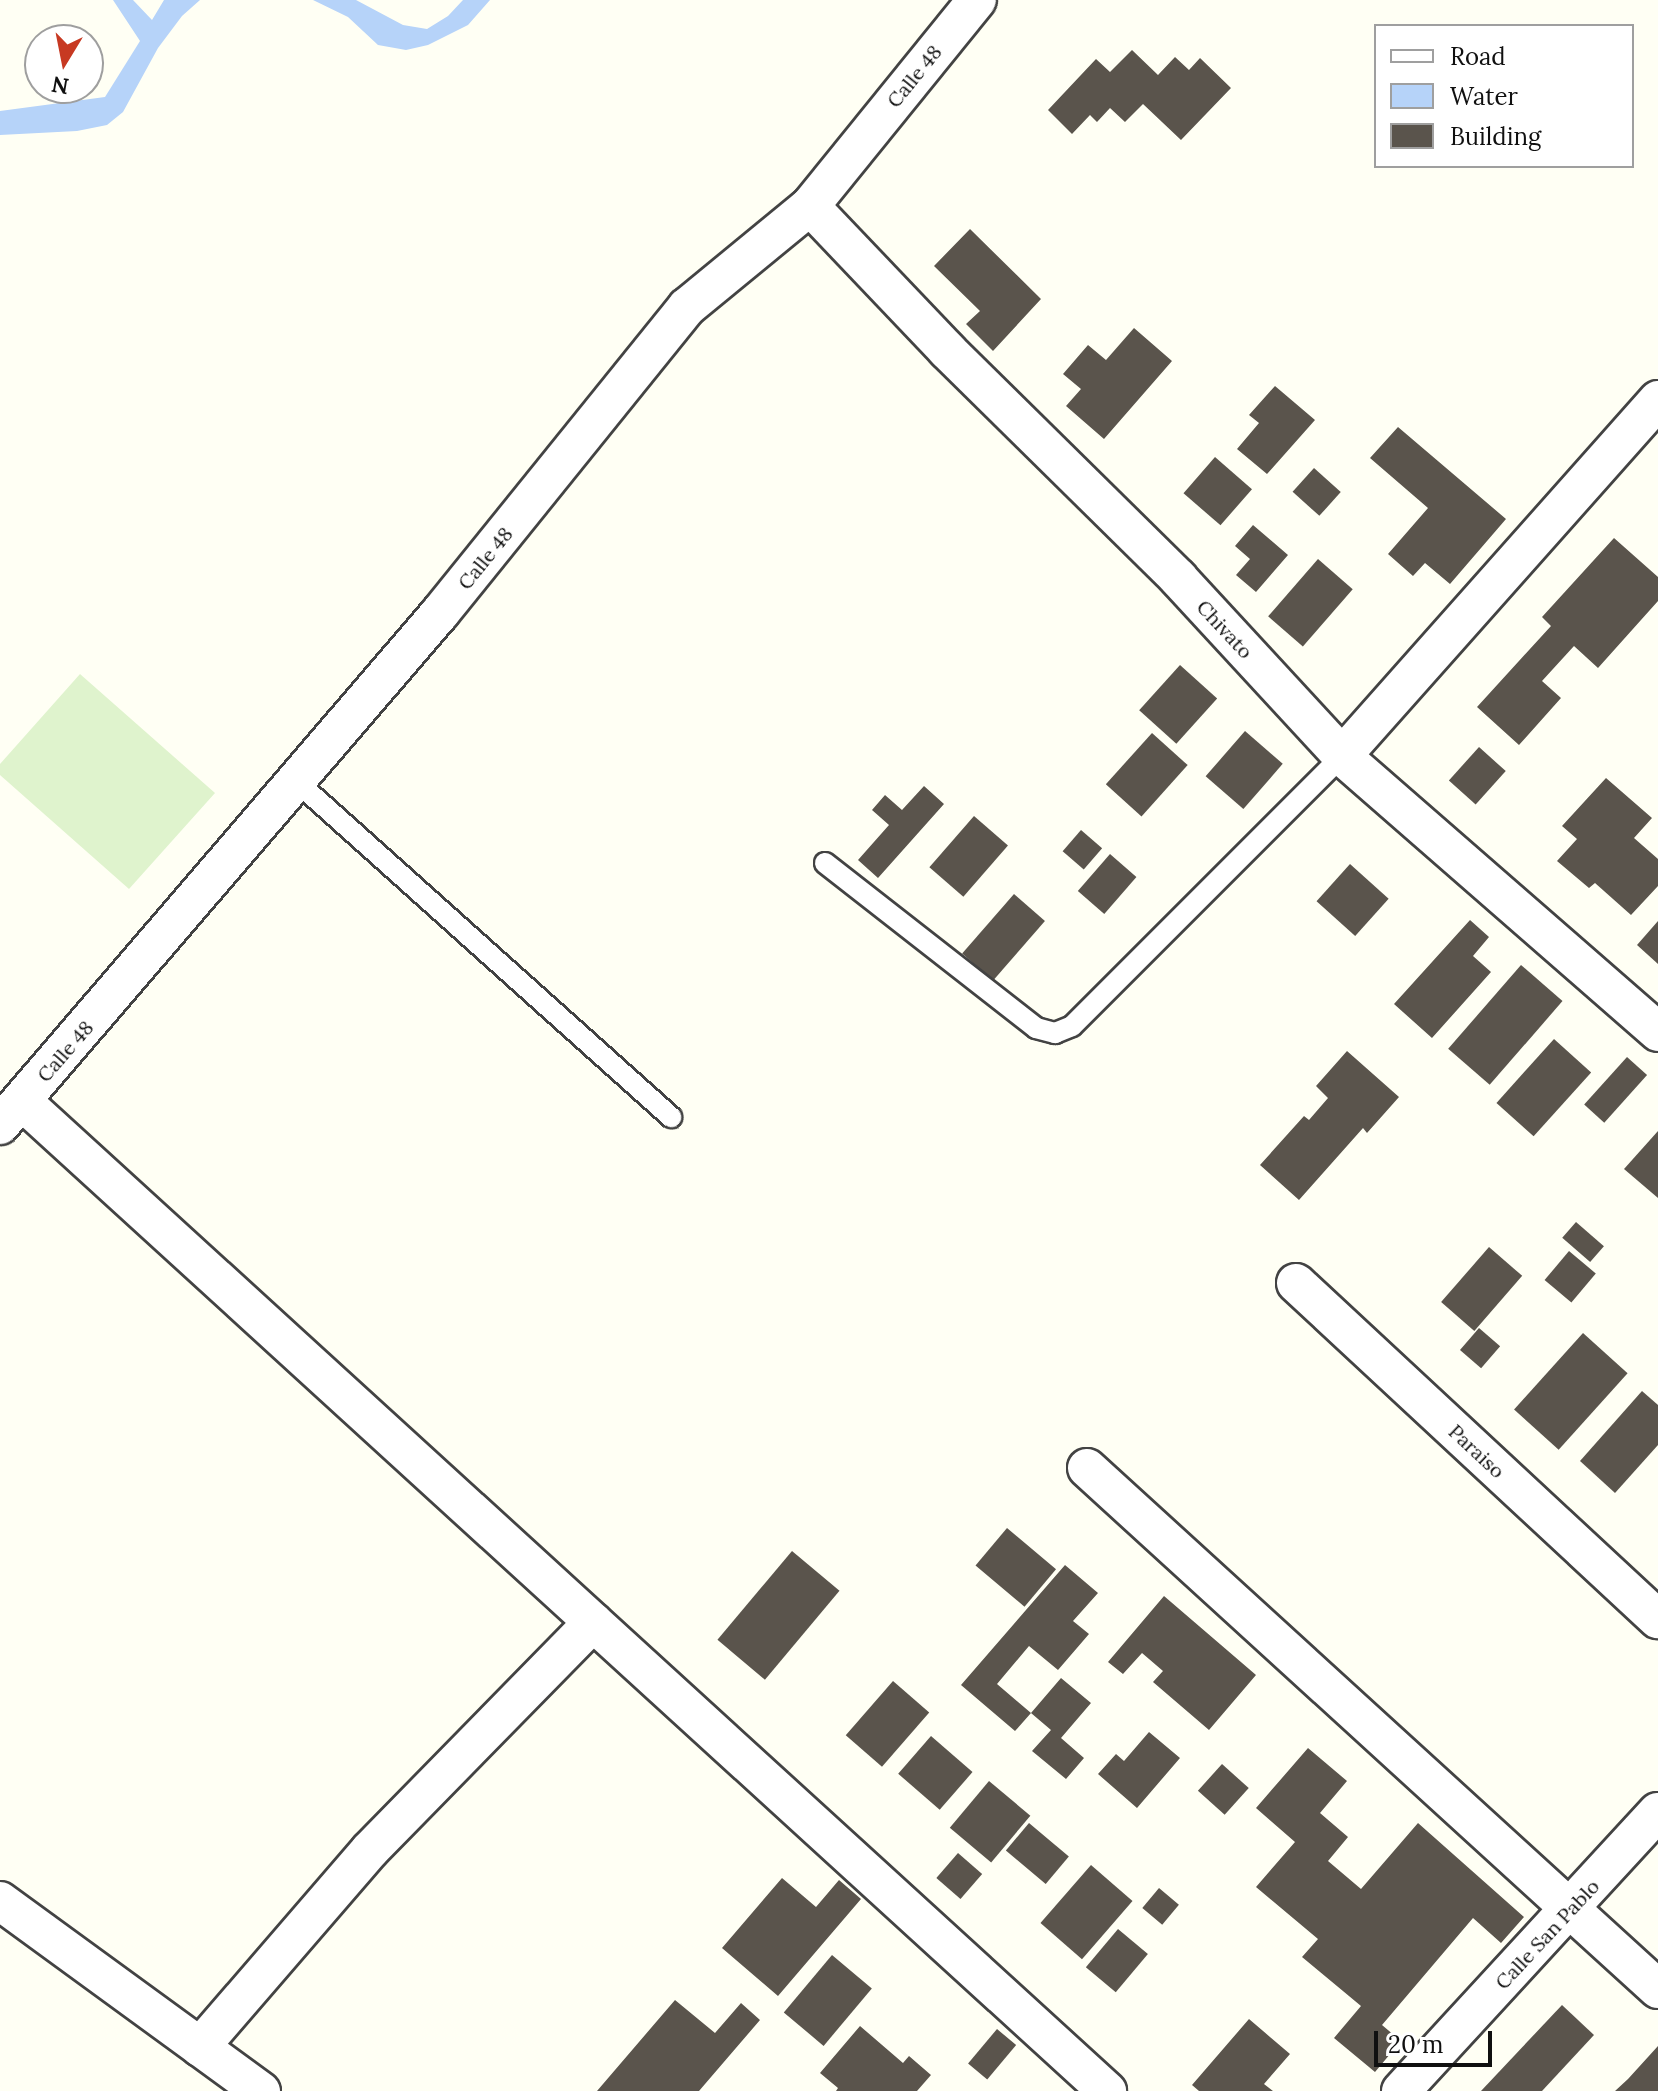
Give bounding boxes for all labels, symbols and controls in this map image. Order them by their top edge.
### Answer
north arrow [24,24,104,104]
legend [1374,24,1634,168]
street label: Calle 48 [882,40,946,112]
text: Road [1450,41,1506,72]
text: N [49,70,71,101]
text: Water [1450,81,1518,112]
text: Building [1450,121,1541,152]
street label: Calle 48 [453,522,517,594]
street label: Chivato [1192,595,1258,663]
street label: Calle 48 [32,1015,98,1087]
street label: Paraiso [1444,1419,1510,1483]
street label: Calle San Pablo [1490,1874,1604,1994]
scale bar [1378,2015,1496,2065]
text: 20 m [1388,2029,1444,2060]

